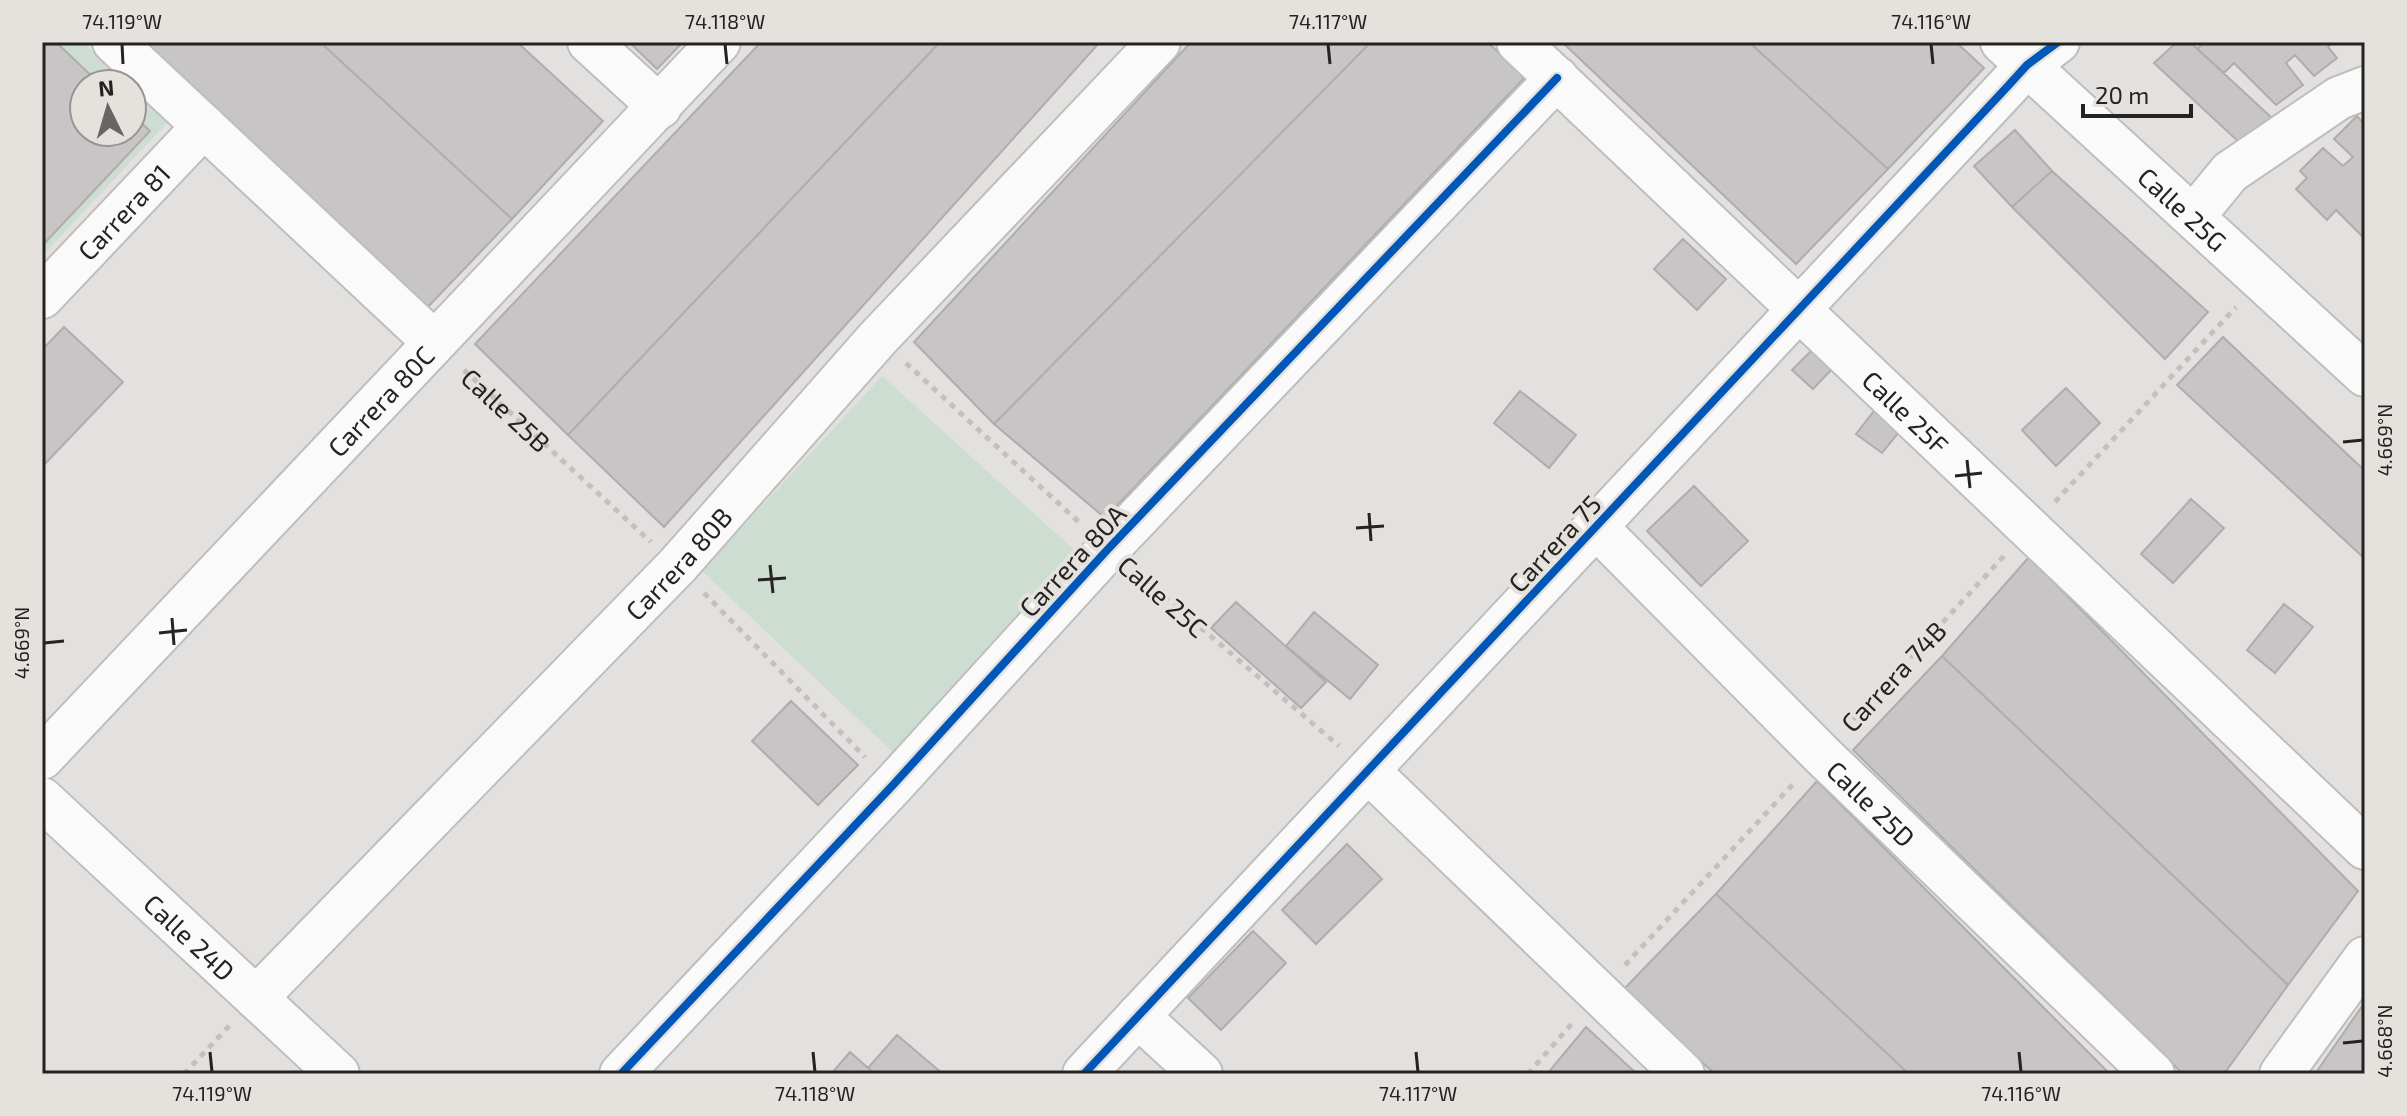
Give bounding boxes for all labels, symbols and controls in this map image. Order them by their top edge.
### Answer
text: 74.119°W [82,9,162,33]
text: 74.118°W [685,9,765,33]
text: 74.117°W [1289,9,1367,33]
text: 74.116°W [1891,9,1971,33]
north arrow [68,68,148,148]
scale bar [2083,68,2191,118]
text: N [97,73,115,101]
text: 20 m [2095,80,2149,109]
street label: Carrera 81 [71,157,176,266]
street label: Calle 25G [2133,160,2234,257]
street label: Carrera 80C [321,339,440,462]
street label: Calle 25B [456,361,557,458]
street label: Calle 25F [1857,363,1956,460]
text: 4.669°N [2372,404,2396,476]
street label: Carrera 75 [1501,488,1607,598]
street label: Carrera 80A [1012,498,1132,622]
street label: Carrera 80B [618,500,737,626]
street label: Calle 25C [1112,549,1214,643]
text: 4.669°N [9,607,33,679]
street label: Carrera 74B [1834,614,1952,738]
street label: Calle 25D [1821,753,1922,852]
street label: Calle 24D [138,887,242,986]
text: 4.668°N [2372,1004,2396,1078]
text: 74.119°W [172,1081,252,1105]
text: 74.118°W [775,1081,855,1105]
text: 74.117°W [1379,1081,1457,1105]
text: 74.116°W [1981,1081,2061,1105]

